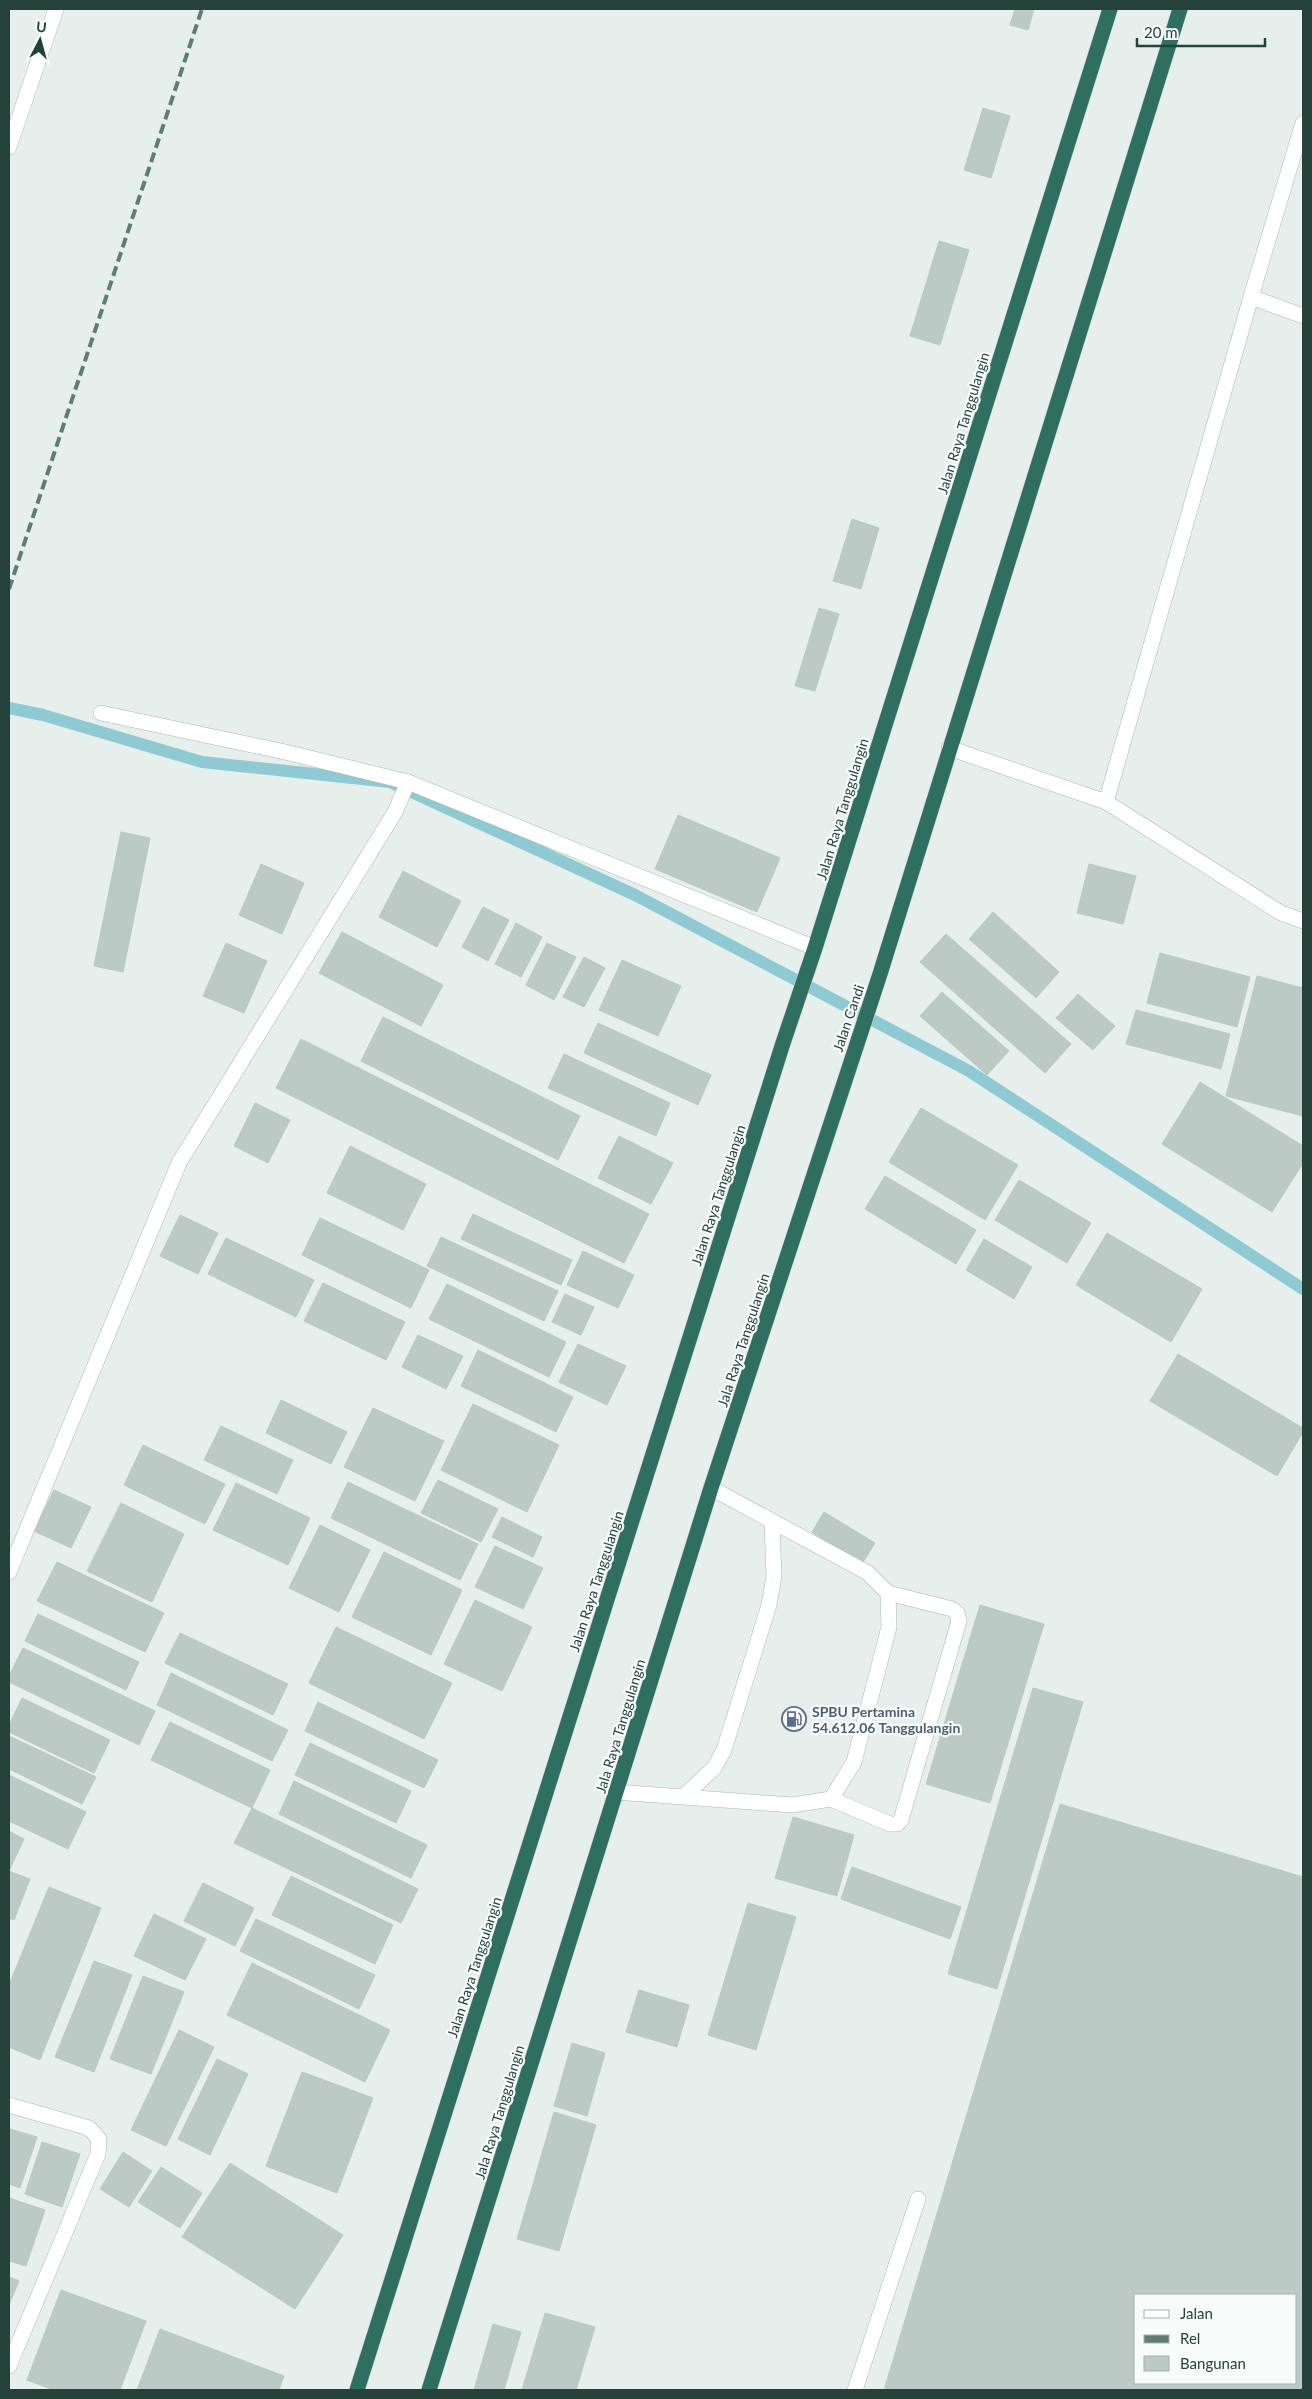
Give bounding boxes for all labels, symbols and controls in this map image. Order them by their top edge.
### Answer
north arrow [15,15,65,65]
scale bar [1137,15,1264,47]
text: U [35,18,47,36]
text: 20 m [1144,23,1178,41]
street label: Jalan Raya Tanggulangin [933,350,993,496]
street label: Jalan Raya Tanggulangin [812,736,872,882]
street label: Jalan Candi [829,982,867,1054]
street label: Jalan Raya Tanggulangin [687,1122,749,1268]
street label: Jala Raya Tanggulangin [713,1271,773,1409]
street label: Jalan Raya Tanggulangin [565,1508,627,1654]
street label: Jala Raya Tanggulangin [591,1657,649,1795]
place label: SPBU Pertamina 54.612.06 Tanggulangin [812,1703,960,1736]
fuel station icon: SPBU Pertamina 54.612.06 Tanggulangin [781,1706,807,1732]
street label: Jalan Raya Tanggulangin [443,1894,505,2040]
street label: Jala Raya Tanggulangin [470,2043,528,2181]
legend [1134,2294,1297,2384]
text: Jalan [1180,2304,1213,2322]
text: Rel [1180,2329,1200,2347]
text: Bangunan [1180,2354,1246,2372]

